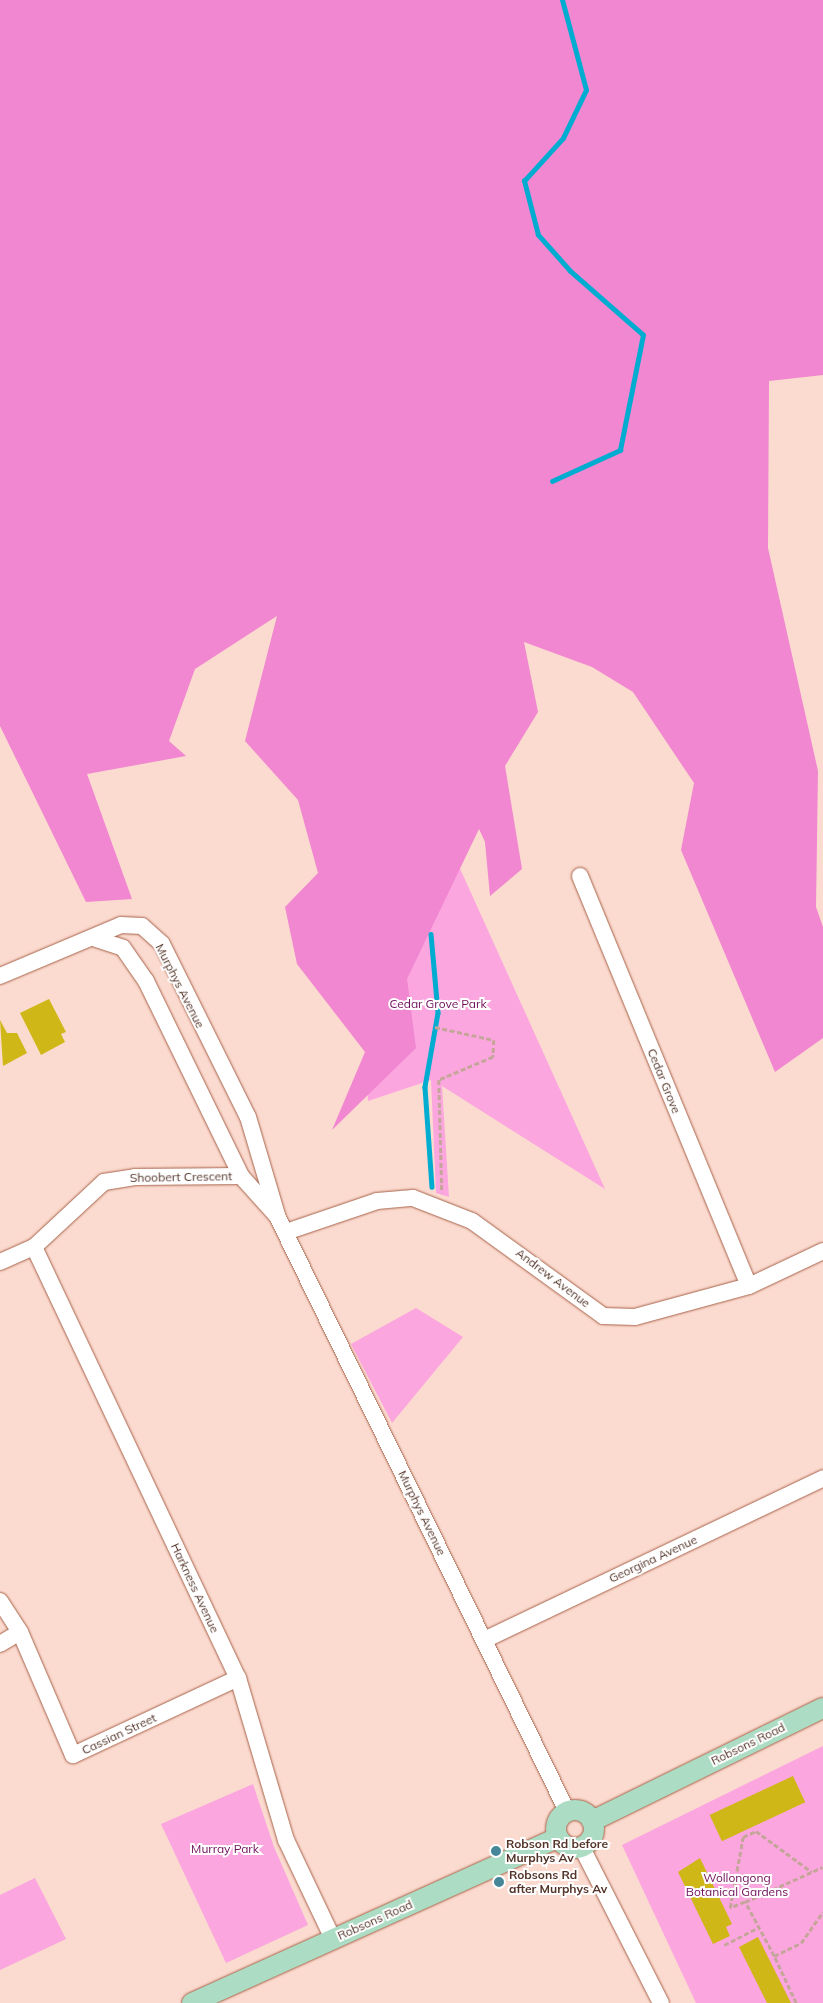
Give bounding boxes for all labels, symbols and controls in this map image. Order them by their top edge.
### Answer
street label: Murphys Avenue [153,941,207,1031]
park label: Cedar Grove Park [389,997,487,1011]
street label: Cedar Grove [644,1046,684,1116]
street label: Shoobert Crescent [130,1169,232,1185]
street label: Andrew Avenue [513,1245,593,1311]
street label: Murphys Avenue [395,1468,449,1558]
street label: Georgina Avenue [607,1532,699,1586]
street label: Harkness Avenue [168,1541,222,1635]
street label: Cassian Street [79,1710,159,1758]
street label: Robsons Road [709,1720,787,1768]
place label: Robson Rd before Murphys Av [506,1837,608,1865]
park label: Murray Park [191,1842,259,1856]
marker: Robson Rd before Murphys Av [490,1845,502,1857]
place label: Robsons Rd after Murphys Av [509,1868,607,1896]
park label: Wollongong Botanical Gardens [686,1871,788,1899]
marker: Robsons Rd after Murphys Av [493,1876,505,1888]
street label: Robsons Road [335,1897,415,1943]

